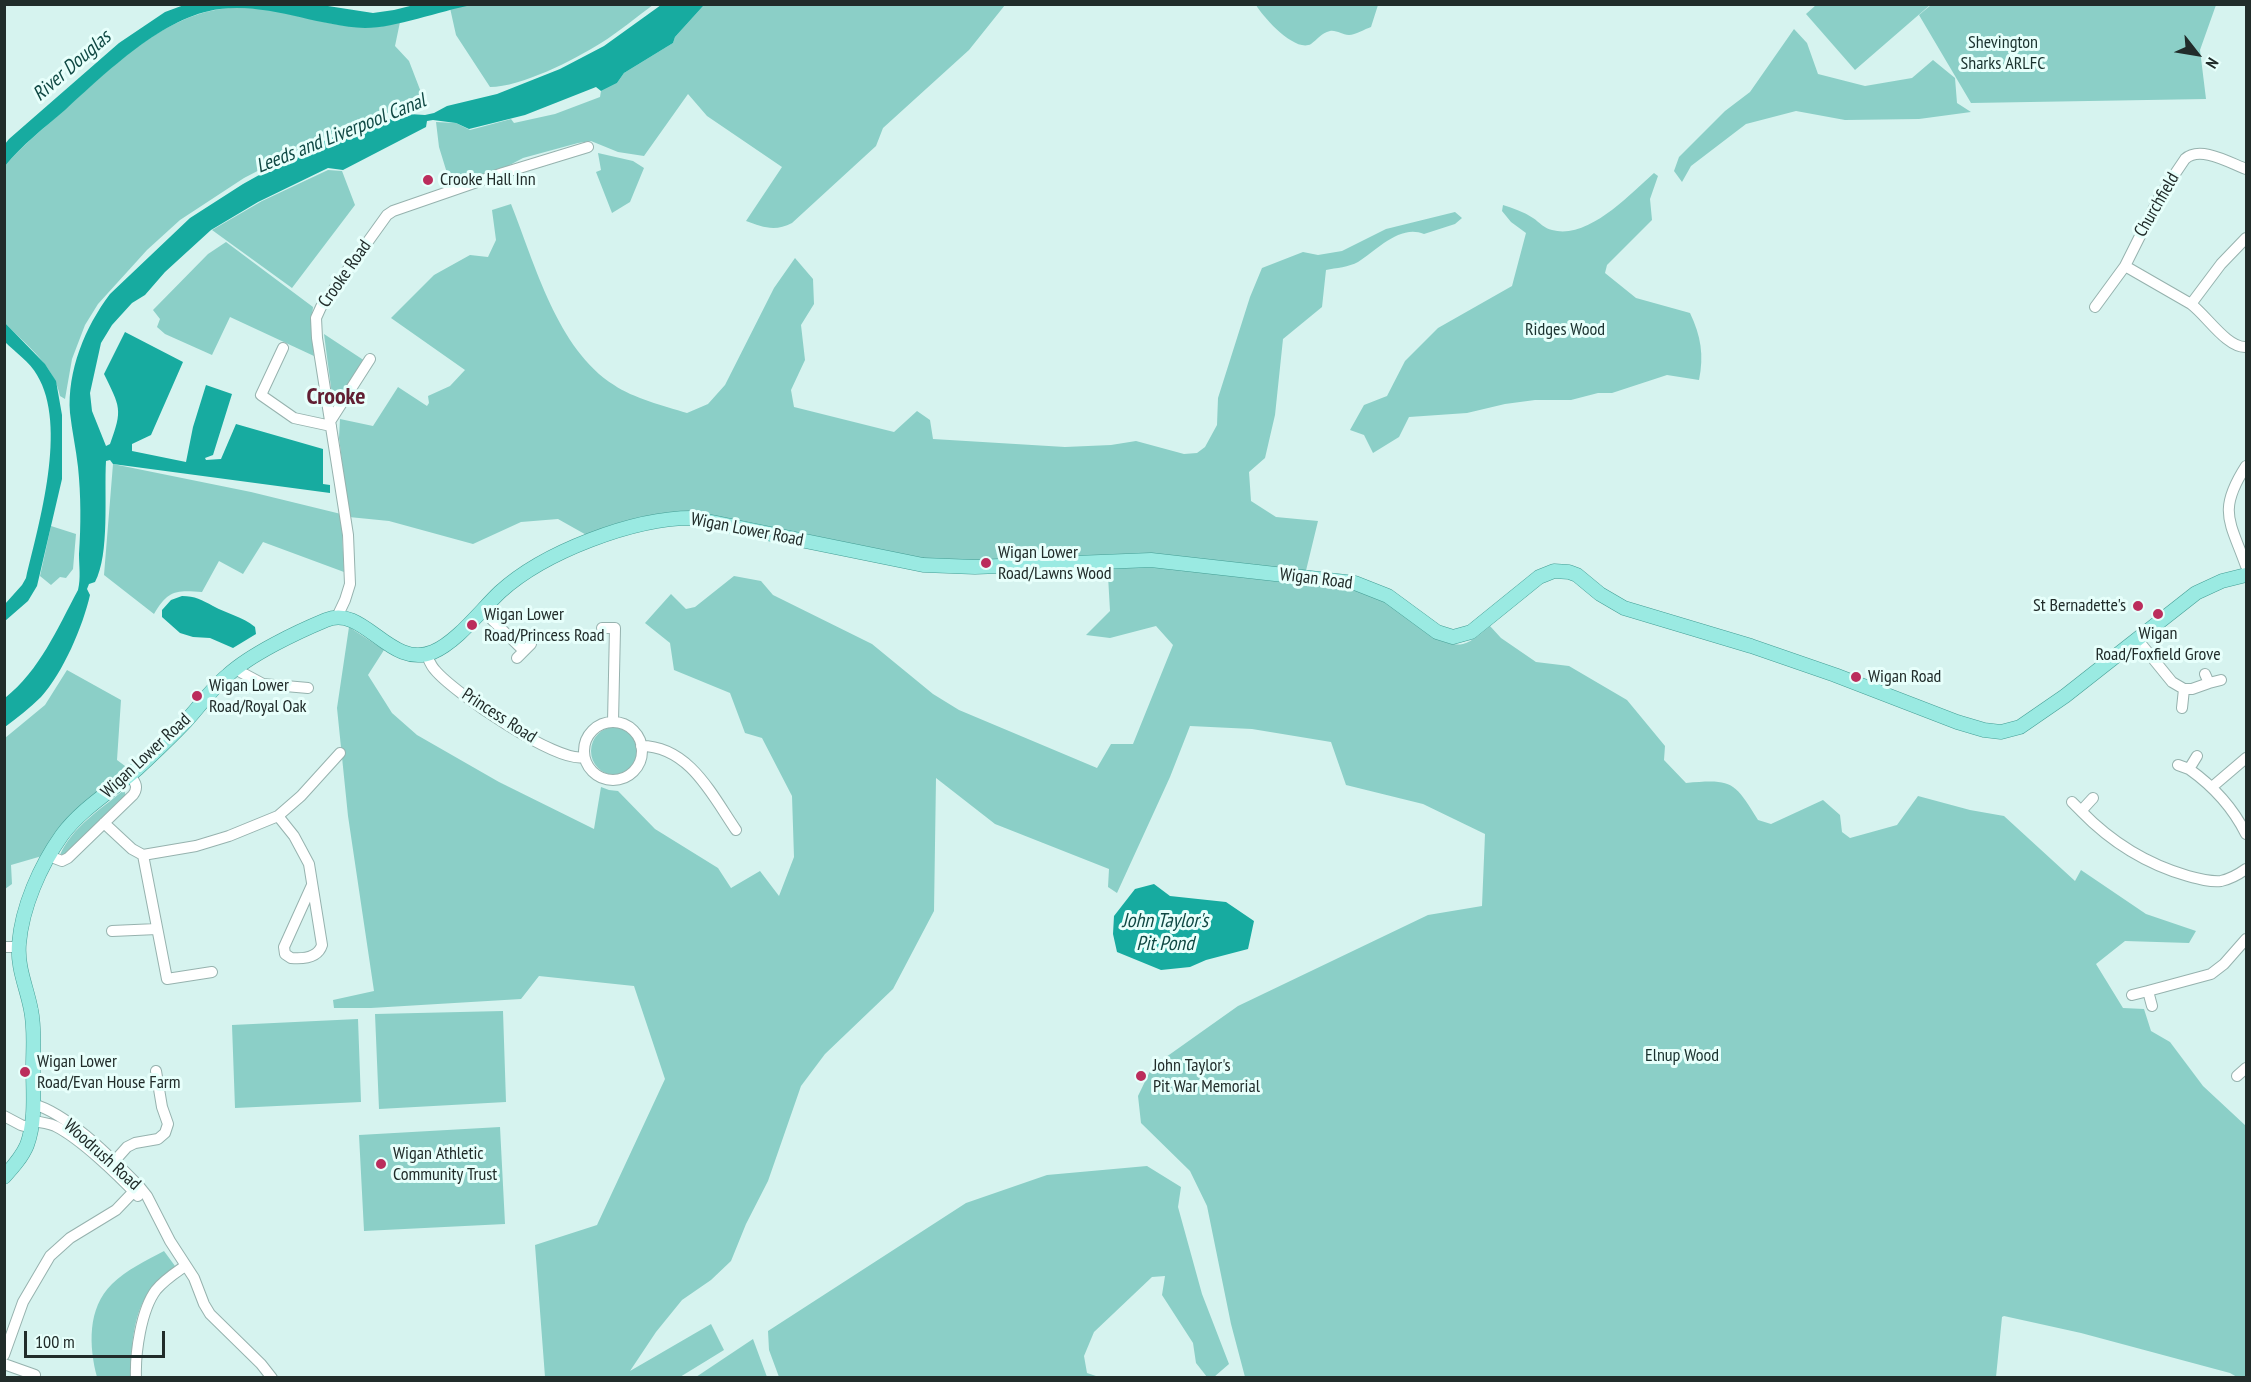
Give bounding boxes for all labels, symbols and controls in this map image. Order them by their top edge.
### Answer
north arrow [2167,24,2227,84]
water label: River Douglas [28,26,116,106]
park label: Shevington Sharks ARLFC [1961,32,2045,74]
text: N [2202,54,2223,72]
water label: Leeds and Liverpool Canal [253,89,429,179]
place label: Crooke Hall Inn [440,169,536,191]
street label: Churchfield [2130,169,2184,241]
marker: Crooke Hall Inn [421,173,435,187]
street label: Crooke Road [314,236,376,312]
park label: Ridges Wood [1525,319,1605,341]
district label: Crooke [306,383,366,411]
street label: Wigan Lower Road [689,508,805,552]
place label: Wigan Lower Road/Lawns Wood [998,542,1112,584]
marker: Wigan Lower Road/Lawns Wood [979,556,993,570]
street label: Wigan Road [1278,564,1354,594]
place label: St Bernadette's [2033,595,2126,617]
marker: St Bernadette's [2131,599,2145,613]
place label: Wigan Lower Road/Princess Road [484,604,605,646]
marker: Wigan Road/Foxfield Grove [2151,607,2165,621]
marker: Wigan Lower Road/Princess Road [465,618,479,632]
place label: Wigan Road/Foxfield Grove [2095,623,2221,666]
place label: Wigan Road [1868,666,1941,688]
marker: Wigan Road [1849,670,1863,684]
place label: Wigan Lower Road/Royal Oak [209,675,307,718]
street label: Princess Road [458,684,540,748]
marker: Wigan Lower Road/Royal Oak [190,689,204,703]
street label: Wigan Lower Road [97,709,195,803]
water label: John Taylor's Pit Pond [1122,909,1208,956]
park label: Elnup Wood [1645,1045,1719,1067]
place label: Wigan Lower Road/Evan House Farm [37,1051,180,1094]
place label: John Taylor's Pit War Memorial [1153,1055,1260,1098]
marker: Wigan Lower Road/Evan House Farm [18,1065,32,1079]
marker: John Taylor's Pit War Memorial [1134,1069,1148,1083]
street label: Woodrush Road [59,1115,145,1195]
place label: Wigan Athletic Community Trust [393,1143,497,1186]
marker: Wigan Athletic Community Trust [374,1157,388,1171]
scale bar [27,1319,168,1357]
text: 100 m [35,1330,75,1353]

